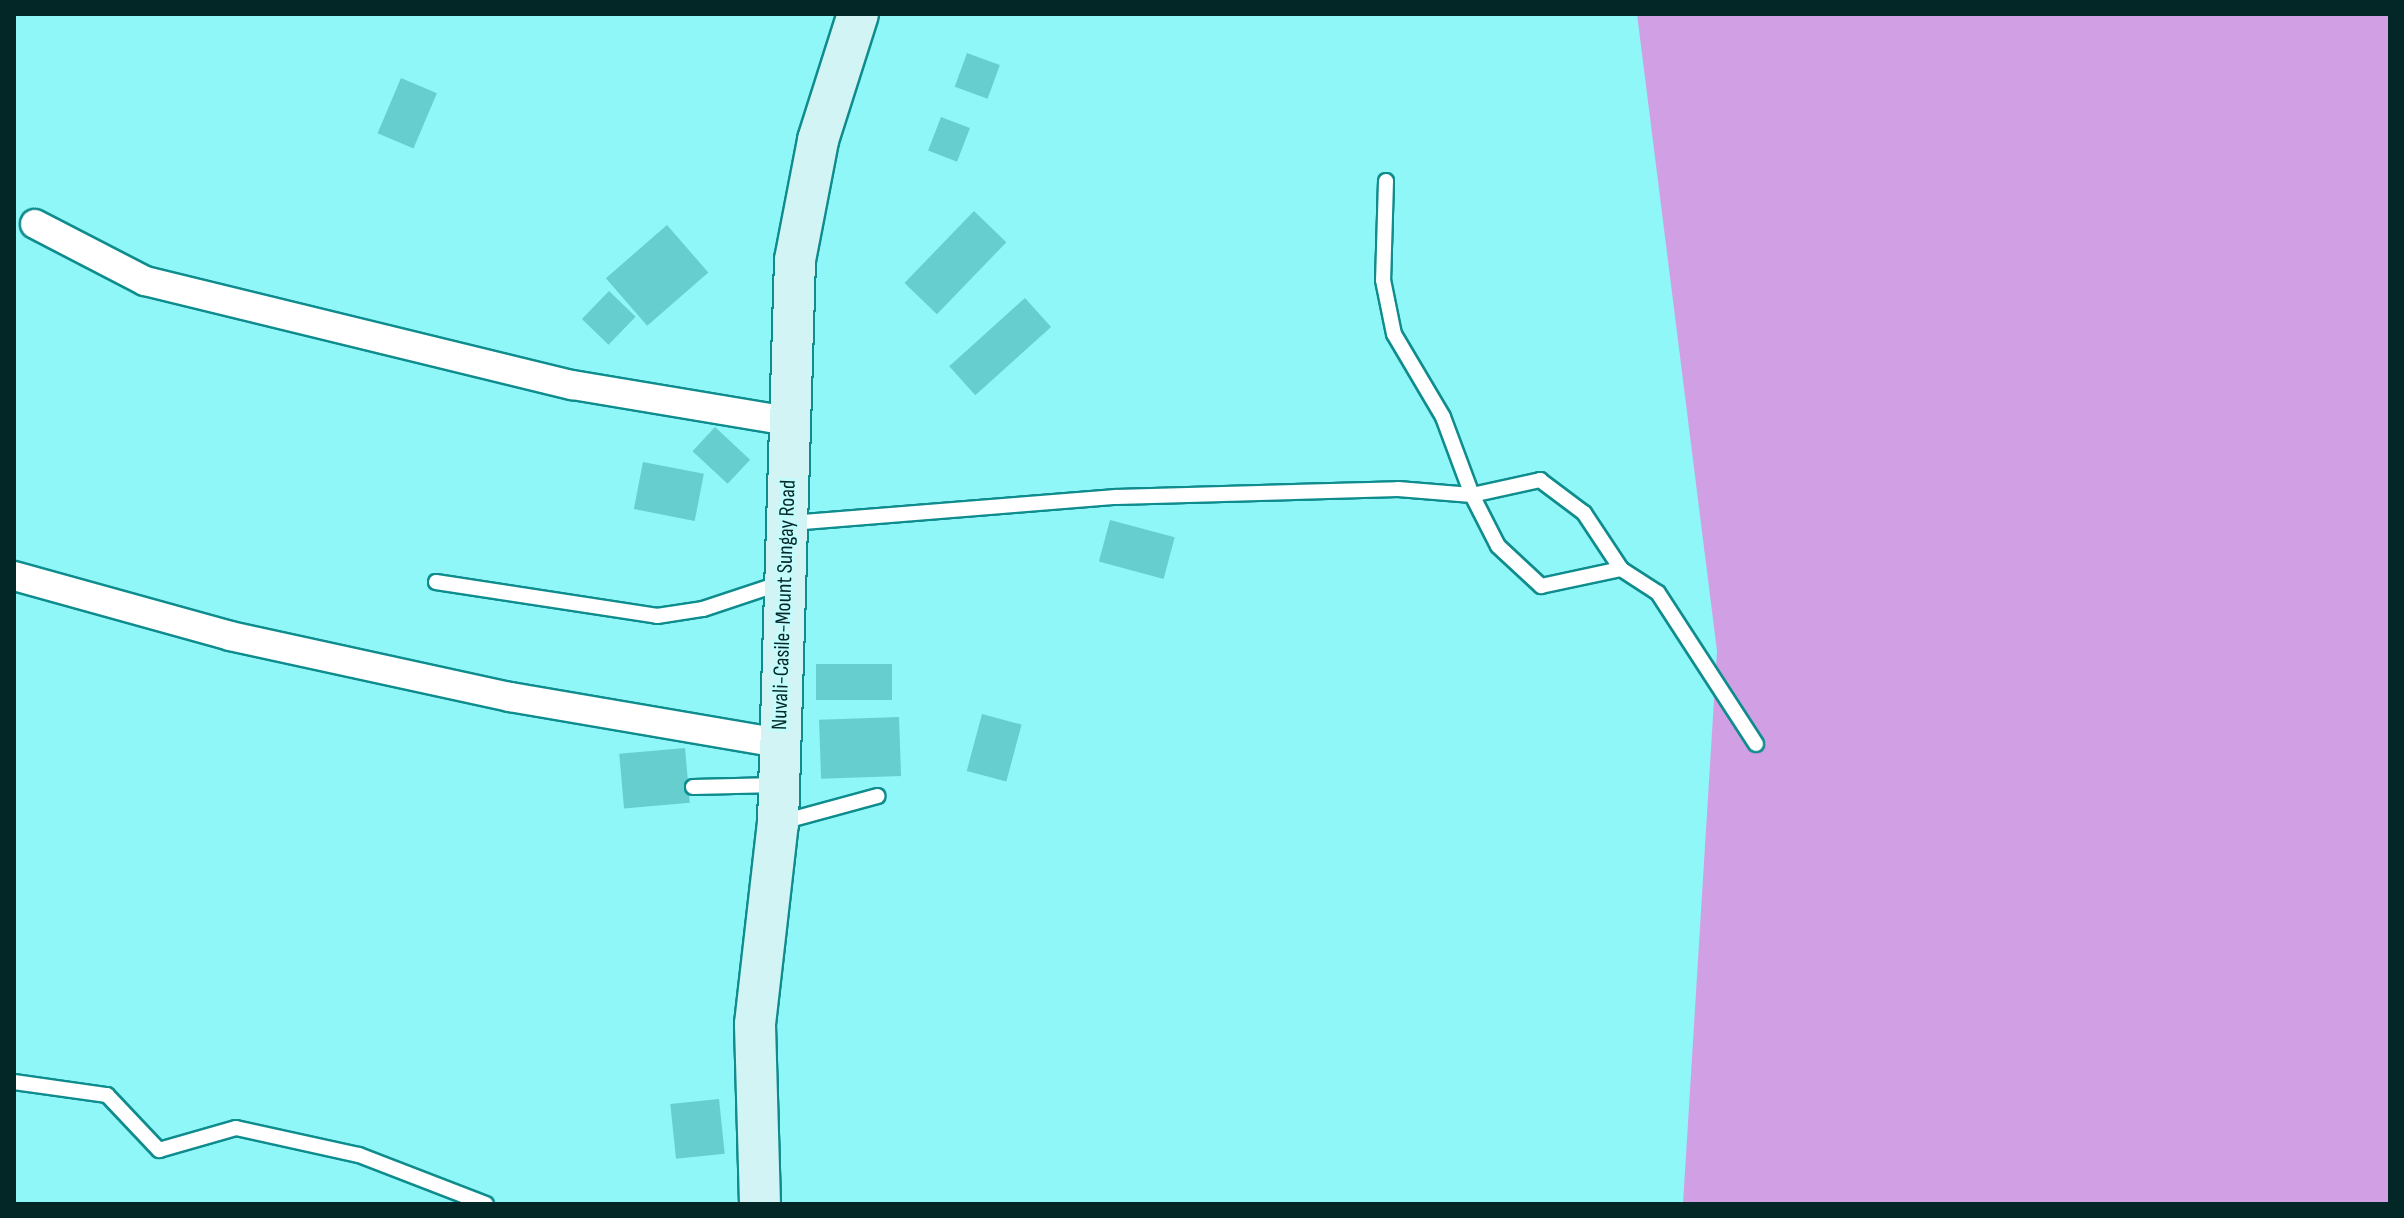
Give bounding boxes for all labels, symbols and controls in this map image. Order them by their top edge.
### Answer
street label: Nuvali-Casile-Mount Sungay Road [766,479,802,731]

